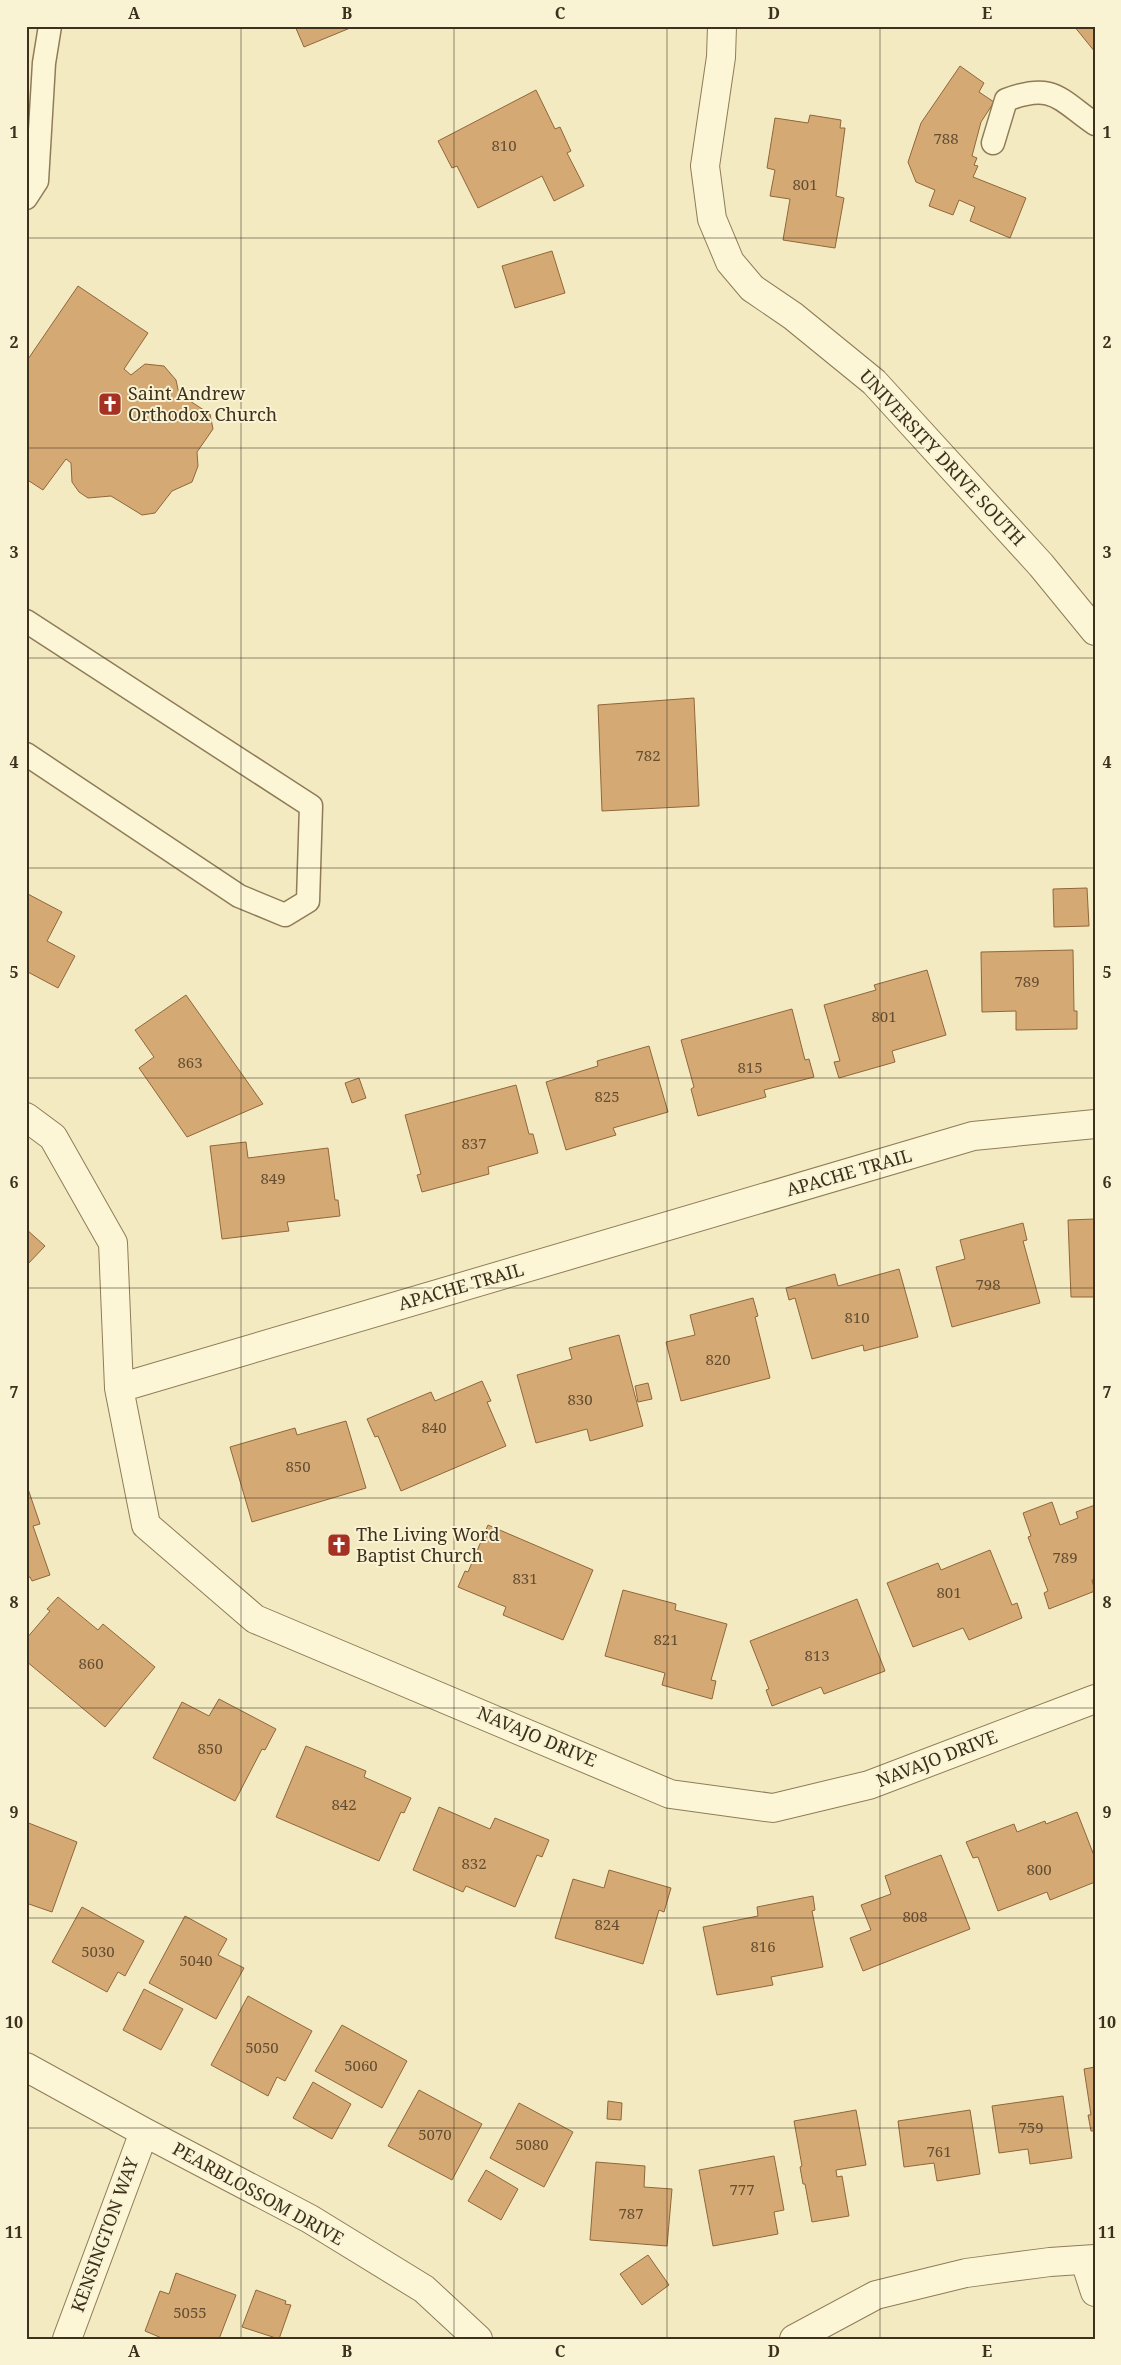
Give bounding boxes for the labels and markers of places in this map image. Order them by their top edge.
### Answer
place label: Saint Andrew Orthodox Church [128,381,277,426]
church icon: Saint Andrew Orthodox Church [97,391,123,417]
place label: The Living Word Baptist Church [356,1522,500,1567]
church icon: The Living Word Baptist Church [326,1532,352,1558]

